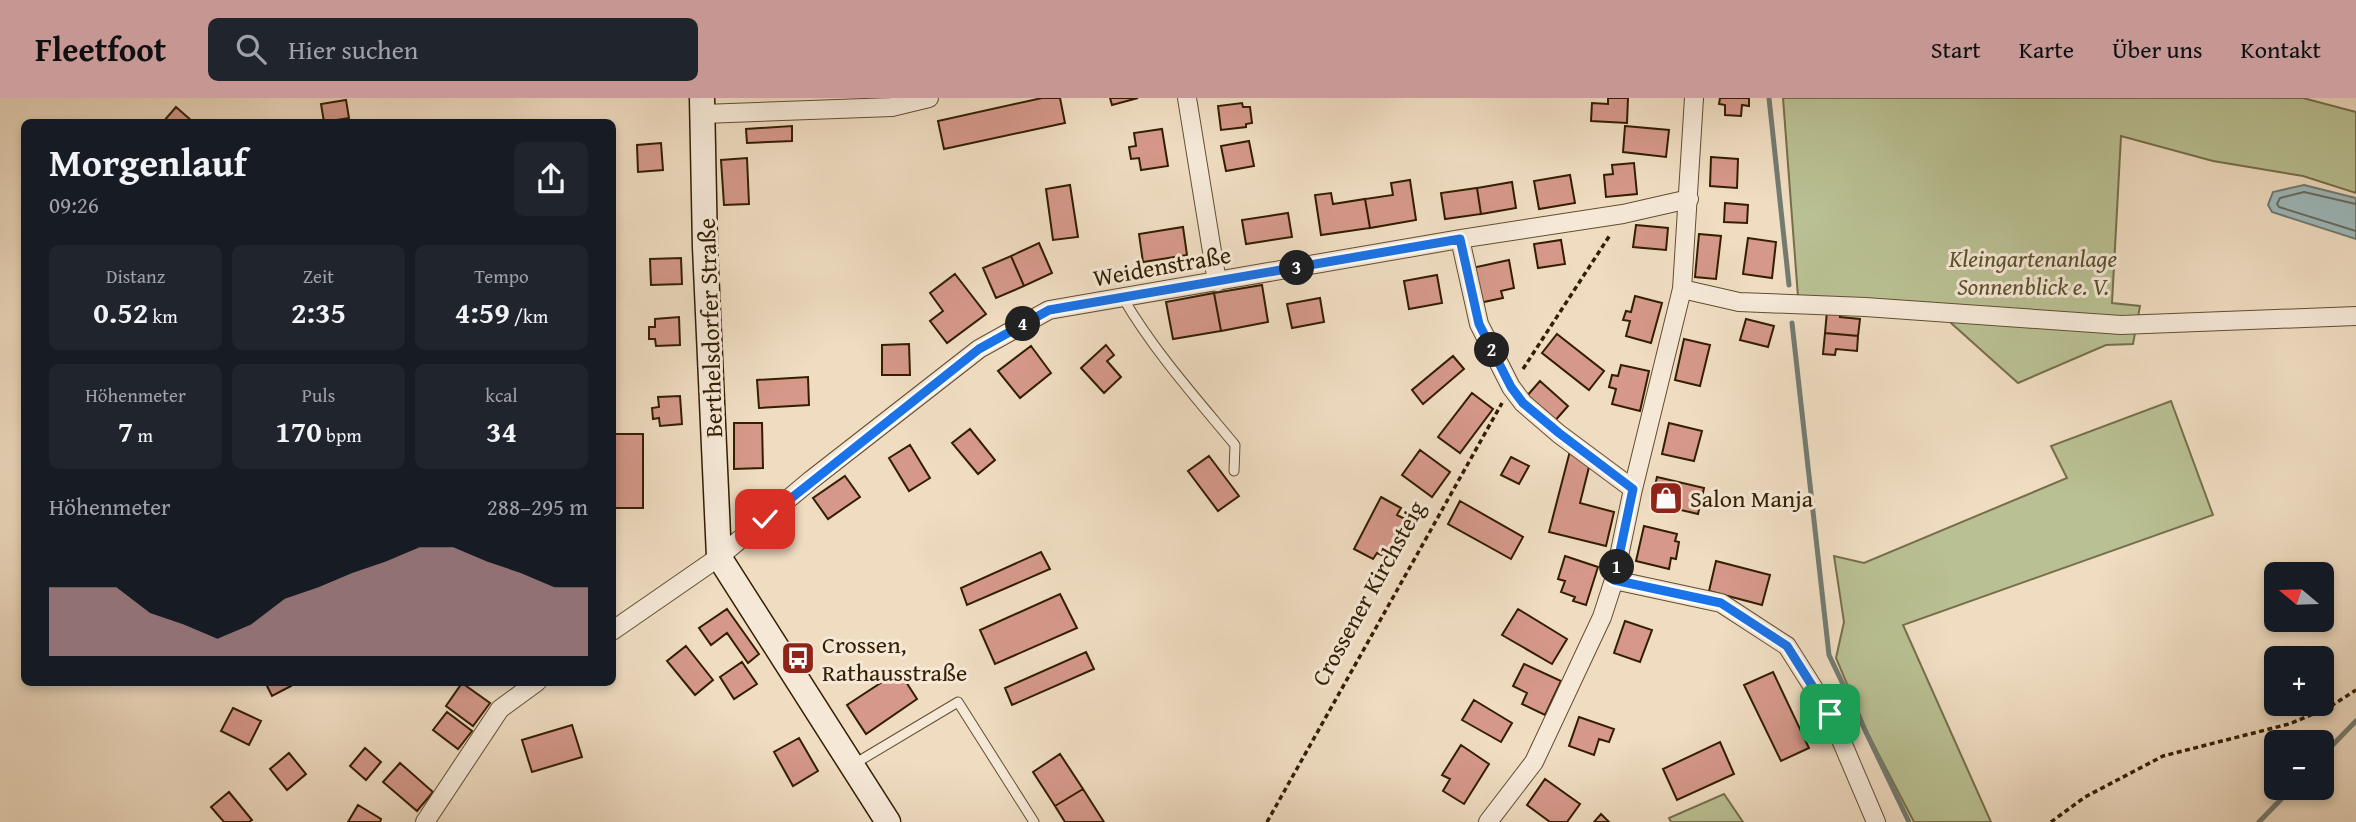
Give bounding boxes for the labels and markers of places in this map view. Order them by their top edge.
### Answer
pin: 3 [1280,250,1314,286]
pin: 4 [1006,306,1040,342]
pin: 2 [1474,332,1510,368]
shop icon: Salon Manja [1647,479,1685,517]
place label: Salon Manja [1690,481,1814,516]
pin [735,489,795,549]
pin: 1 [1600,550,1634,584]
place label: Crossen, Rathausstraße [822,627,967,690]
bus stop icon: Crossen, Rathausstraße [779,639,817,677]
pin [1800,684,1860,744]

